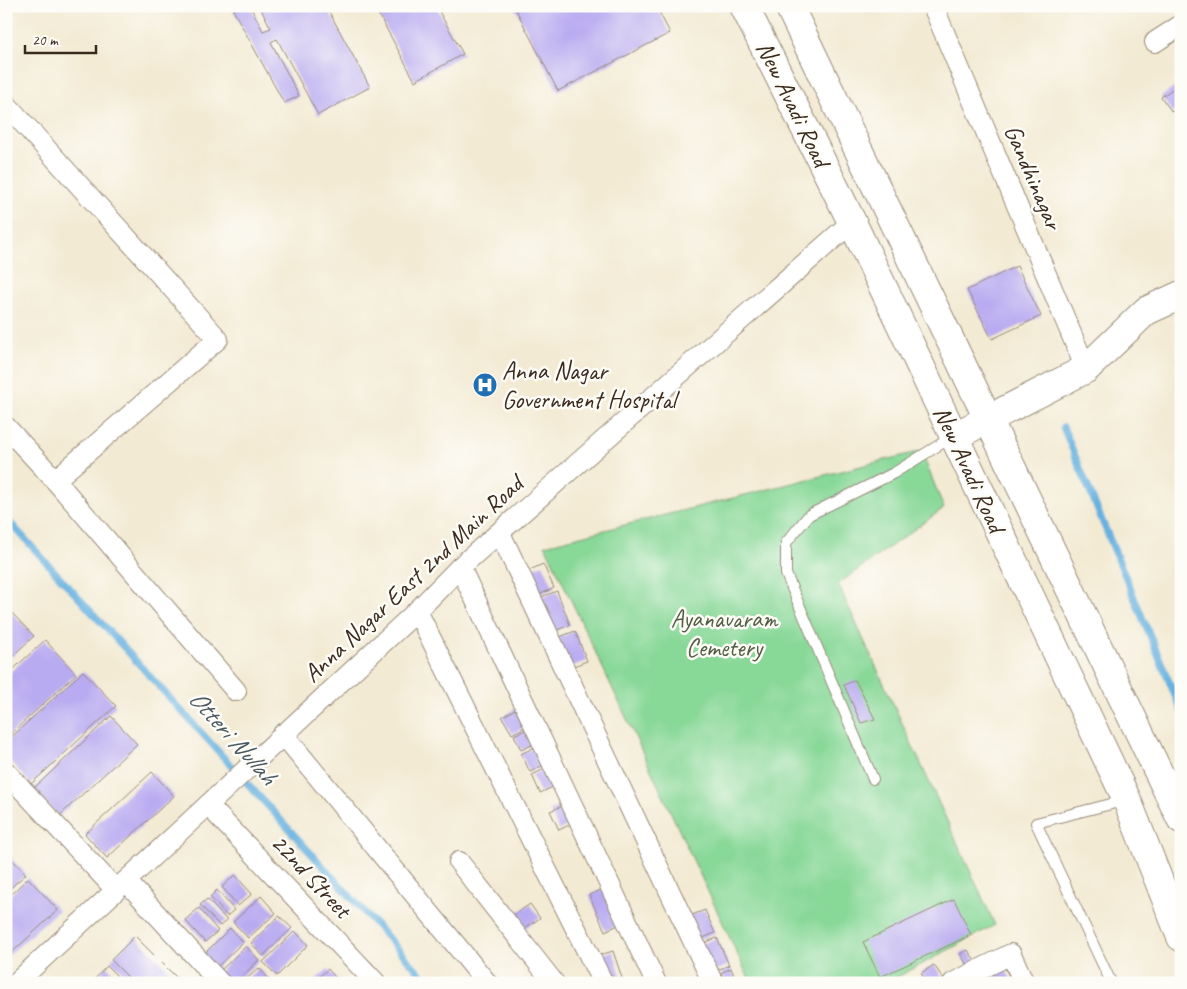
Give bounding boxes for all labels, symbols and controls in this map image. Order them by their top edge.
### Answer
scale bar [25,22,96,54]
text: 20 m [32,31,59,50]
street label: New Avadi Road [749,36,839,176]
street label: Gandhinagar [997,120,1070,236]
place label: Anna Nagar Government Hospital [502,355,681,416]
hospital icon: Anna Nagar Government Hospital [472,372,498,398]
street label: New Avadi Road [926,401,1014,541]
street label: Anna Nagar East 2nd Main Road [296,466,533,689]
park label: Ayanavaram Cemetery [671,603,779,664]
water label: Otteri Nullah [182,683,286,793]
street label: 22nd Street [264,827,360,927]

